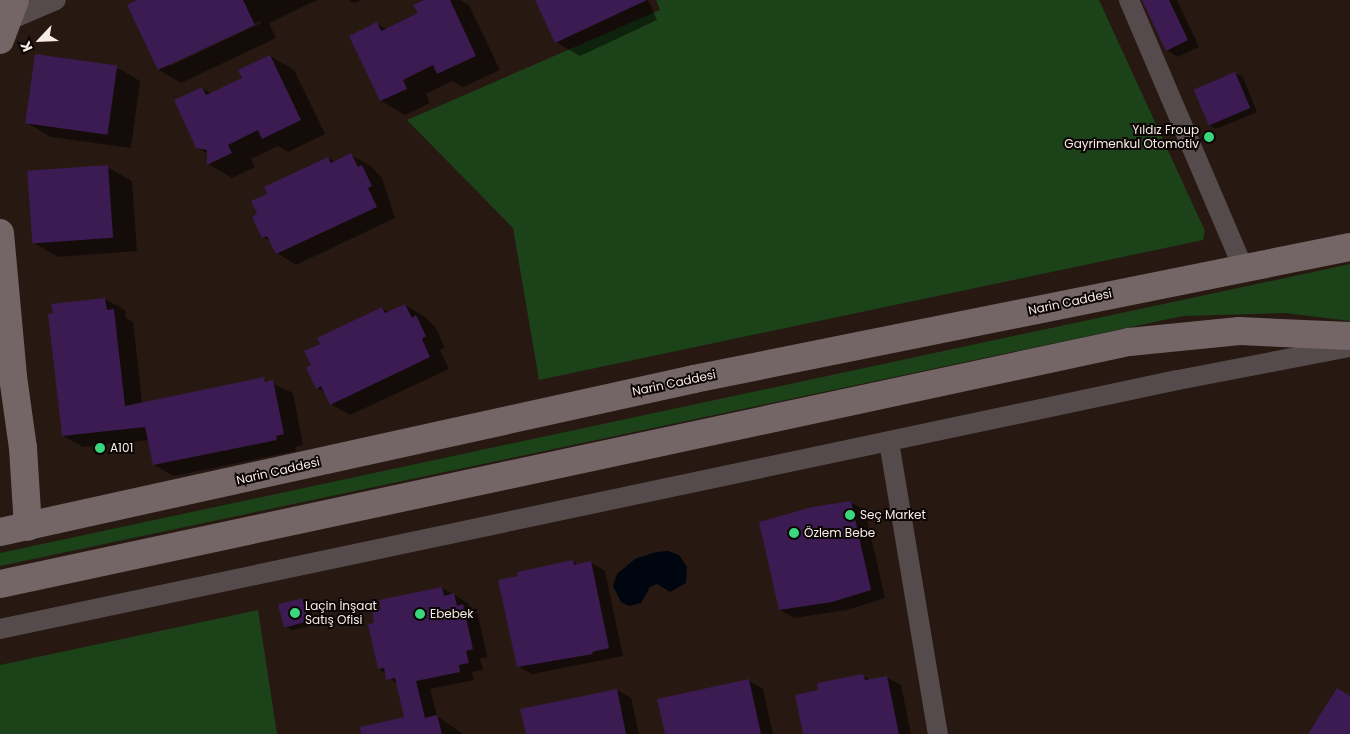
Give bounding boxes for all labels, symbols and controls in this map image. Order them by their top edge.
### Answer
north arrow [15,15,65,65]
text: K [15,38,38,55]
place label: Yıldız Froup Gayrimenkul Otomotiv [1064,123,1199,151]
marker: Yıldız Froup Gayrimenkul Otomotiv [1203,131,1215,143]
street label: Narin Caddesi [1027,286,1113,318]
street label: Narin Caddesi [631,367,717,399]
place label: A101 [110,441,133,455]
marker: A101 [94,442,106,454]
street label: Narin Caddesi [235,454,321,488]
place label: Seç Market [860,508,926,522]
marker: Seç Market [844,509,856,521]
place label: Özlem Bebe [804,526,875,540]
marker: Özlem Bebe [788,527,800,539]
place label: Laçin İnşaat Satış Ofisi [305,599,377,627]
marker: Laçin İnşaat Satış Ofisi [289,607,301,619]
place label: Ebebek [430,607,473,621]
marker: Ebebek [414,608,426,620]

